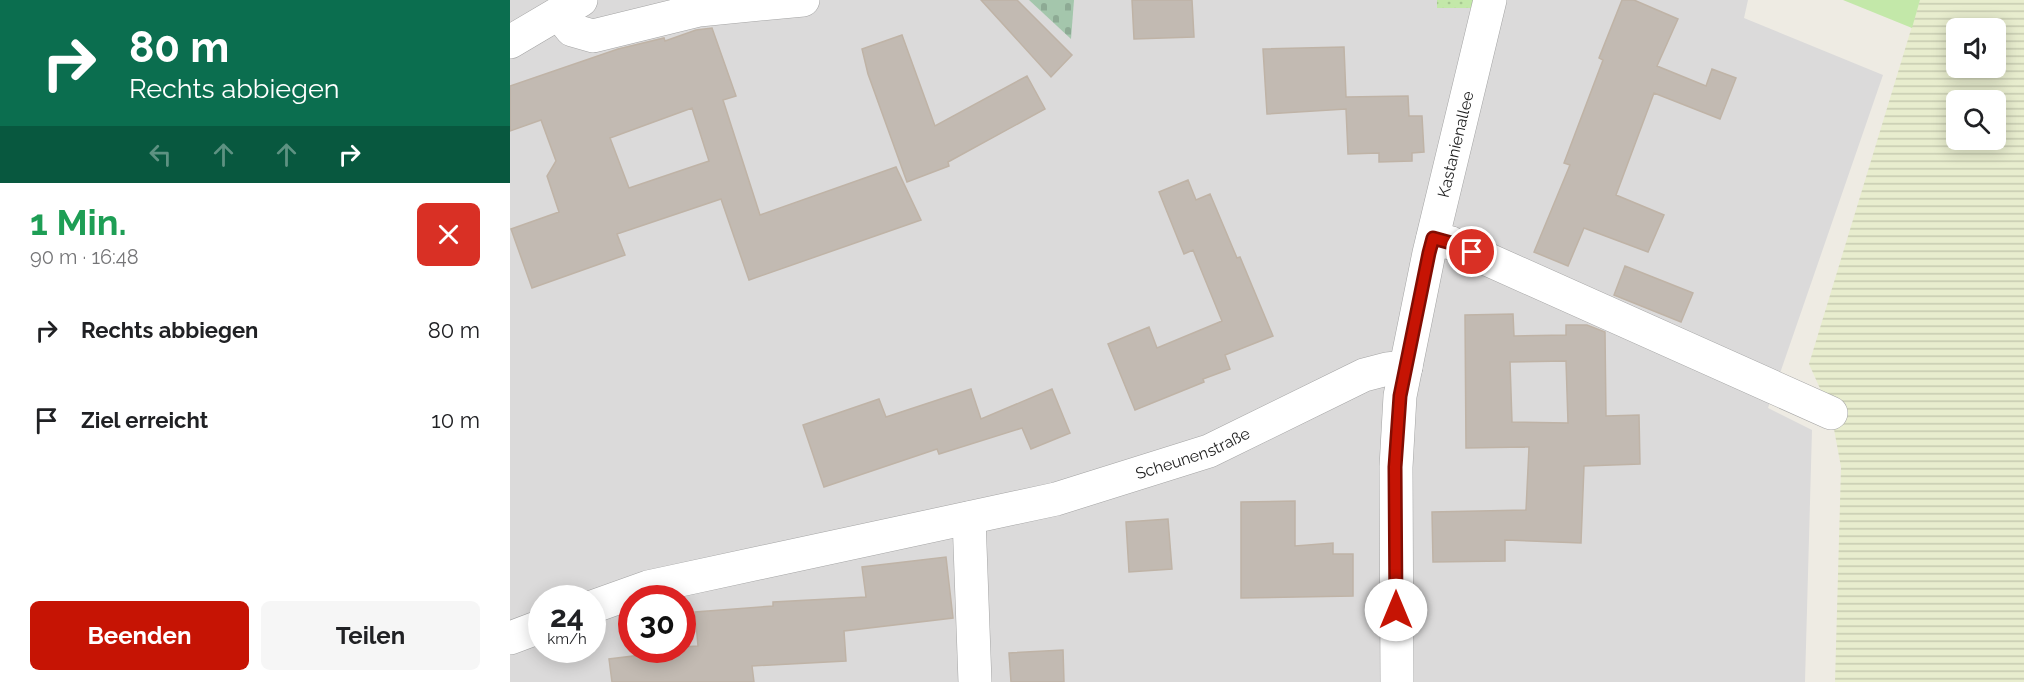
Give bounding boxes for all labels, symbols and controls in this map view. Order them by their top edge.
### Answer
map controls [1946,18,2006,150]
button: sound [1946,18,2006,78]
text: 80 m [129,23,229,72]
icon: right [30,24,108,102]
text: Rechts abbiegen [129,73,339,104]
street label: Kastanienallee [1433,89,1477,199]
button: search [1946,90,2006,150]
icon: left [144,138,177,171]
icon: ahead [207,138,240,171]
icon: ahead [270,138,303,171]
icon: right [333,138,366,171]
text: 1 Min. [30,201,127,243]
button: close [417,203,480,266]
pin [1446,226,1497,277]
icon: arrive [1455,235,1488,268]
text: 90 m · 16:48 [30,245,139,269]
icon: right [30,314,63,347]
text: Rechts abbiegen [81,317,258,343]
text: 80 m [428,317,480,343]
icon: arrive [30,404,63,437]
text: Ziel erreicht [81,407,208,433]
text: 10 m [431,407,480,433]
street label: Scheunenstraße [1133,423,1253,483]
position arrow [1364,578,1428,642]
speed limit sign: 30 [618,585,696,663]
text: 24 [550,599,584,634]
button: Beenden [30,601,249,670]
button: Teilen [261,601,480,670]
text: km/h [547,630,587,648]

